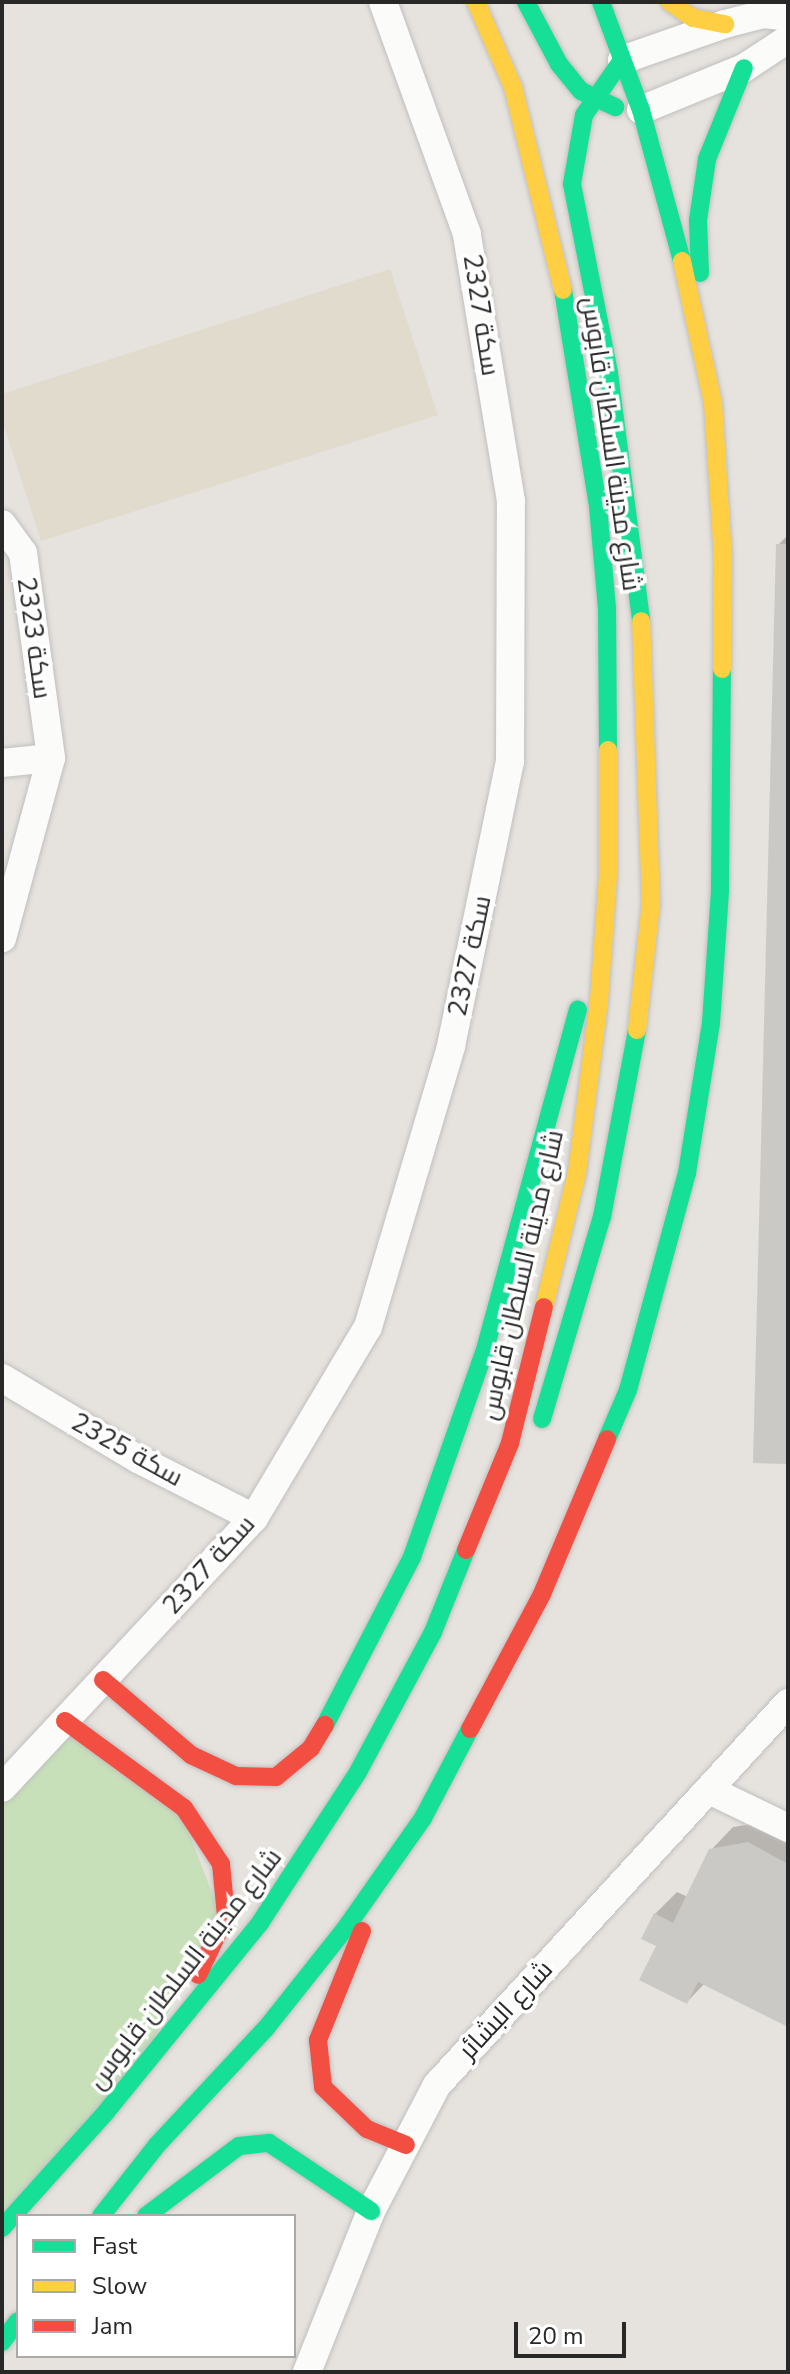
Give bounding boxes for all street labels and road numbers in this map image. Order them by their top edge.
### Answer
street label: سكة 2327 [456,252,506,378]
street label: شارع مدينة السلطان قابوس [575,295,647,593]
street label: سكة 2323 [10,575,58,701]
street label: سكة 2327 [442,893,498,1019]
street label: شارع مدينة السلطان قابوس [473,1127,571,1423]
street label: سكة 2325 [66,1407,188,1493]
street label: سكة 2327 [156,1509,262,1621]
street label: شارع مدينة السلطان قابوس [81,1843,289,2095]
street label: شارع البشائر [452,1954,560,2066]

